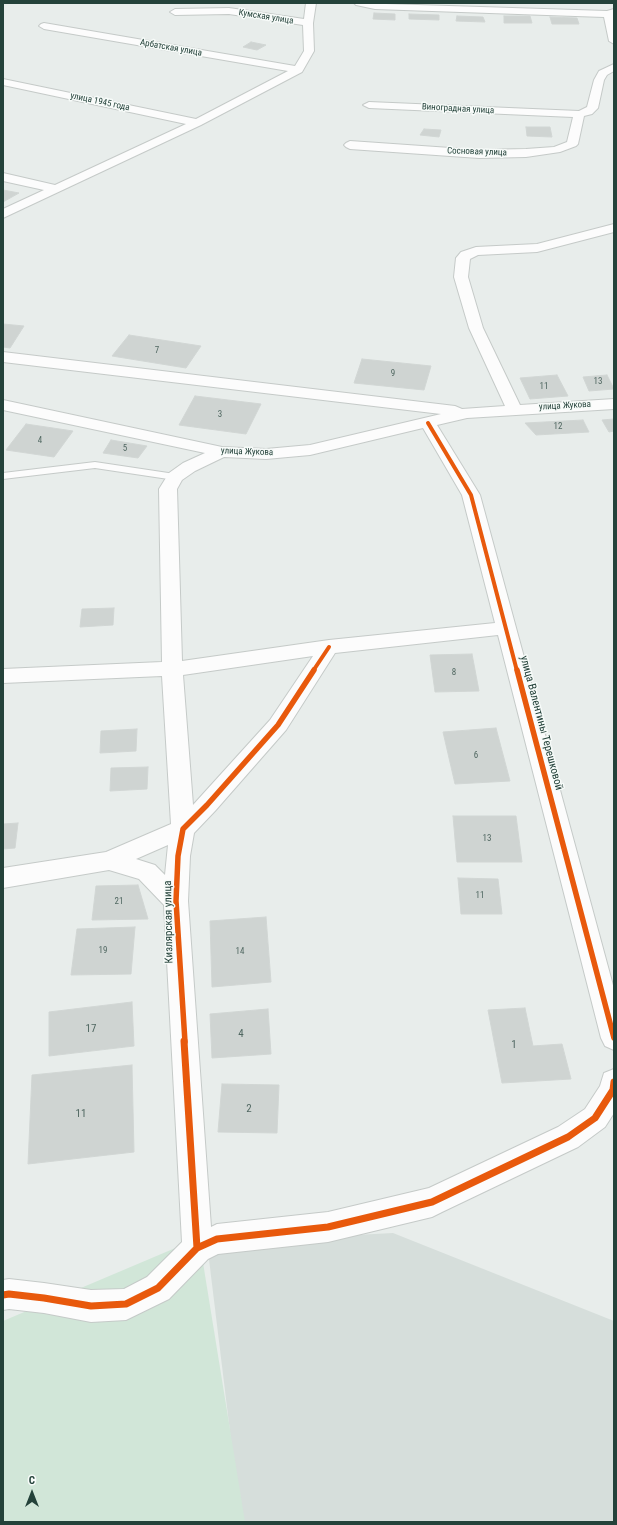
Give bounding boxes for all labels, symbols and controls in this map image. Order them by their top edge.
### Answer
street label: Кумская улица [238,7,294,27]
street label: Арбатская улица [139,37,203,59]
street label: улица 1945 года [69,90,131,114]
street label: Виноградная улица [421,102,495,116]
street label: Сосновая улица [447,146,507,158]
house number: 7 [155,346,159,356]
house number: 9 [391,369,395,379]
house number: 13 [594,377,602,387]
house number: 11 [540,382,548,392]
street label: улица Жукова [539,399,591,413]
house number: 3 [218,410,222,420]
house number: 12 [554,422,562,432]
house number: 4 [38,436,42,446]
house number: 5 [123,444,127,454]
street label: улица Жукова [221,446,273,458]
street label: улица Валентины Терешковой [517,654,565,792]
house number: 8 [452,668,456,678]
house number: 6 [474,751,478,761]
house number: 13 [483,834,491,844]
street label: Кизлярская улица [162,880,176,964]
house number: 11 [476,891,484,901]
house number: 21 [115,897,123,907]
house number: 19 [99,946,107,956]
house number: 14 [236,947,244,957]
house number: 17 [86,1022,96,1036]
house number: 4 [238,1027,244,1041]
house number: 1 [511,1038,517,1052]
house number: 2 [246,1102,252,1116]
house number: 11 [76,1107,86,1121]
north arrow [12,1473,52,1513]
text: С [29,1474,35,1487]

